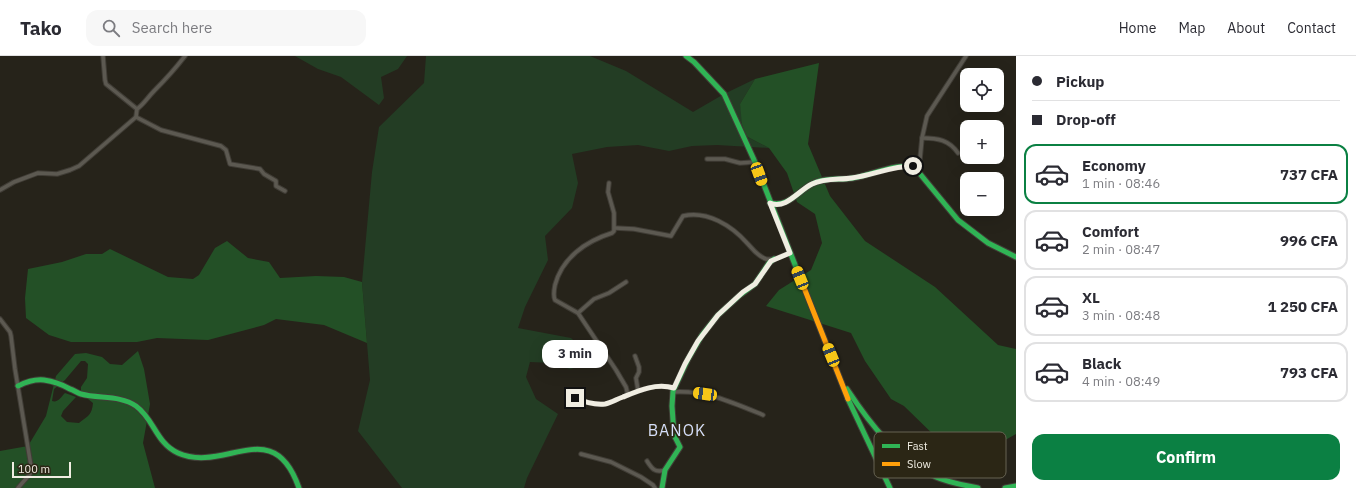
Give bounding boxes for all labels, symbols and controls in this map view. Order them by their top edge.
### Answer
search box [86,10,366,46]
text: Tako [20,16,62,40]
icon: search [100,17,122,39]
text: Search here [132,18,212,37]
text: Home [1119,19,1156,37]
text: Map [1178,19,1205,37]
text: About [1227,19,1265,37]
text: Contact [1287,19,1336,37]
map controls [960,68,1004,216]
button: locate [960,68,1004,112]
text: Pickup [1056,72,1104,91]
text: Drop-off [1056,110,1116,129]
button: + [960,120,1004,164]
icon: car [1034,156,1070,192]
text: Economy [1082,156,1146,175]
route start [904,157,922,175]
car [749,161,769,187]
text: 737 CFA [1280,165,1338,184]
button: − [960,172,1004,216]
text: 1 min · 08:46 [1082,175,1160,192]
icon: car [1034,222,1070,258]
text: Comfort [1082,222,1139,241]
text: 996 CFA [1280,231,1338,250]
text: 2 min · 08:47 [1082,241,1160,258]
car [790,265,810,291]
icon: car [1034,288,1070,324]
text: XL [1082,288,1100,307]
text: 1 250 CFA [1267,297,1338,316]
text: 3 min · 08:48 [1082,307,1160,324]
callout: 3 min [542,340,608,368]
car [821,342,841,368]
text: 3 min [558,345,592,362]
icon: car [1034,354,1070,390]
text: Black [1082,354,1122,373]
text: 793 CFA [1280,363,1338,382]
text: 4 min · 08:49 [1082,373,1160,390]
car [692,386,718,402]
route end [566,389,584,407]
district label: BANOK [648,420,706,440]
legend [874,432,1006,478]
button: Confirm [1032,434,1340,480]
text: Fast [907,439,928,453]
text: Slow [907,457,931,471]
scale bar [12,460,71,479]
text: 100 m [18,462,50,476]

